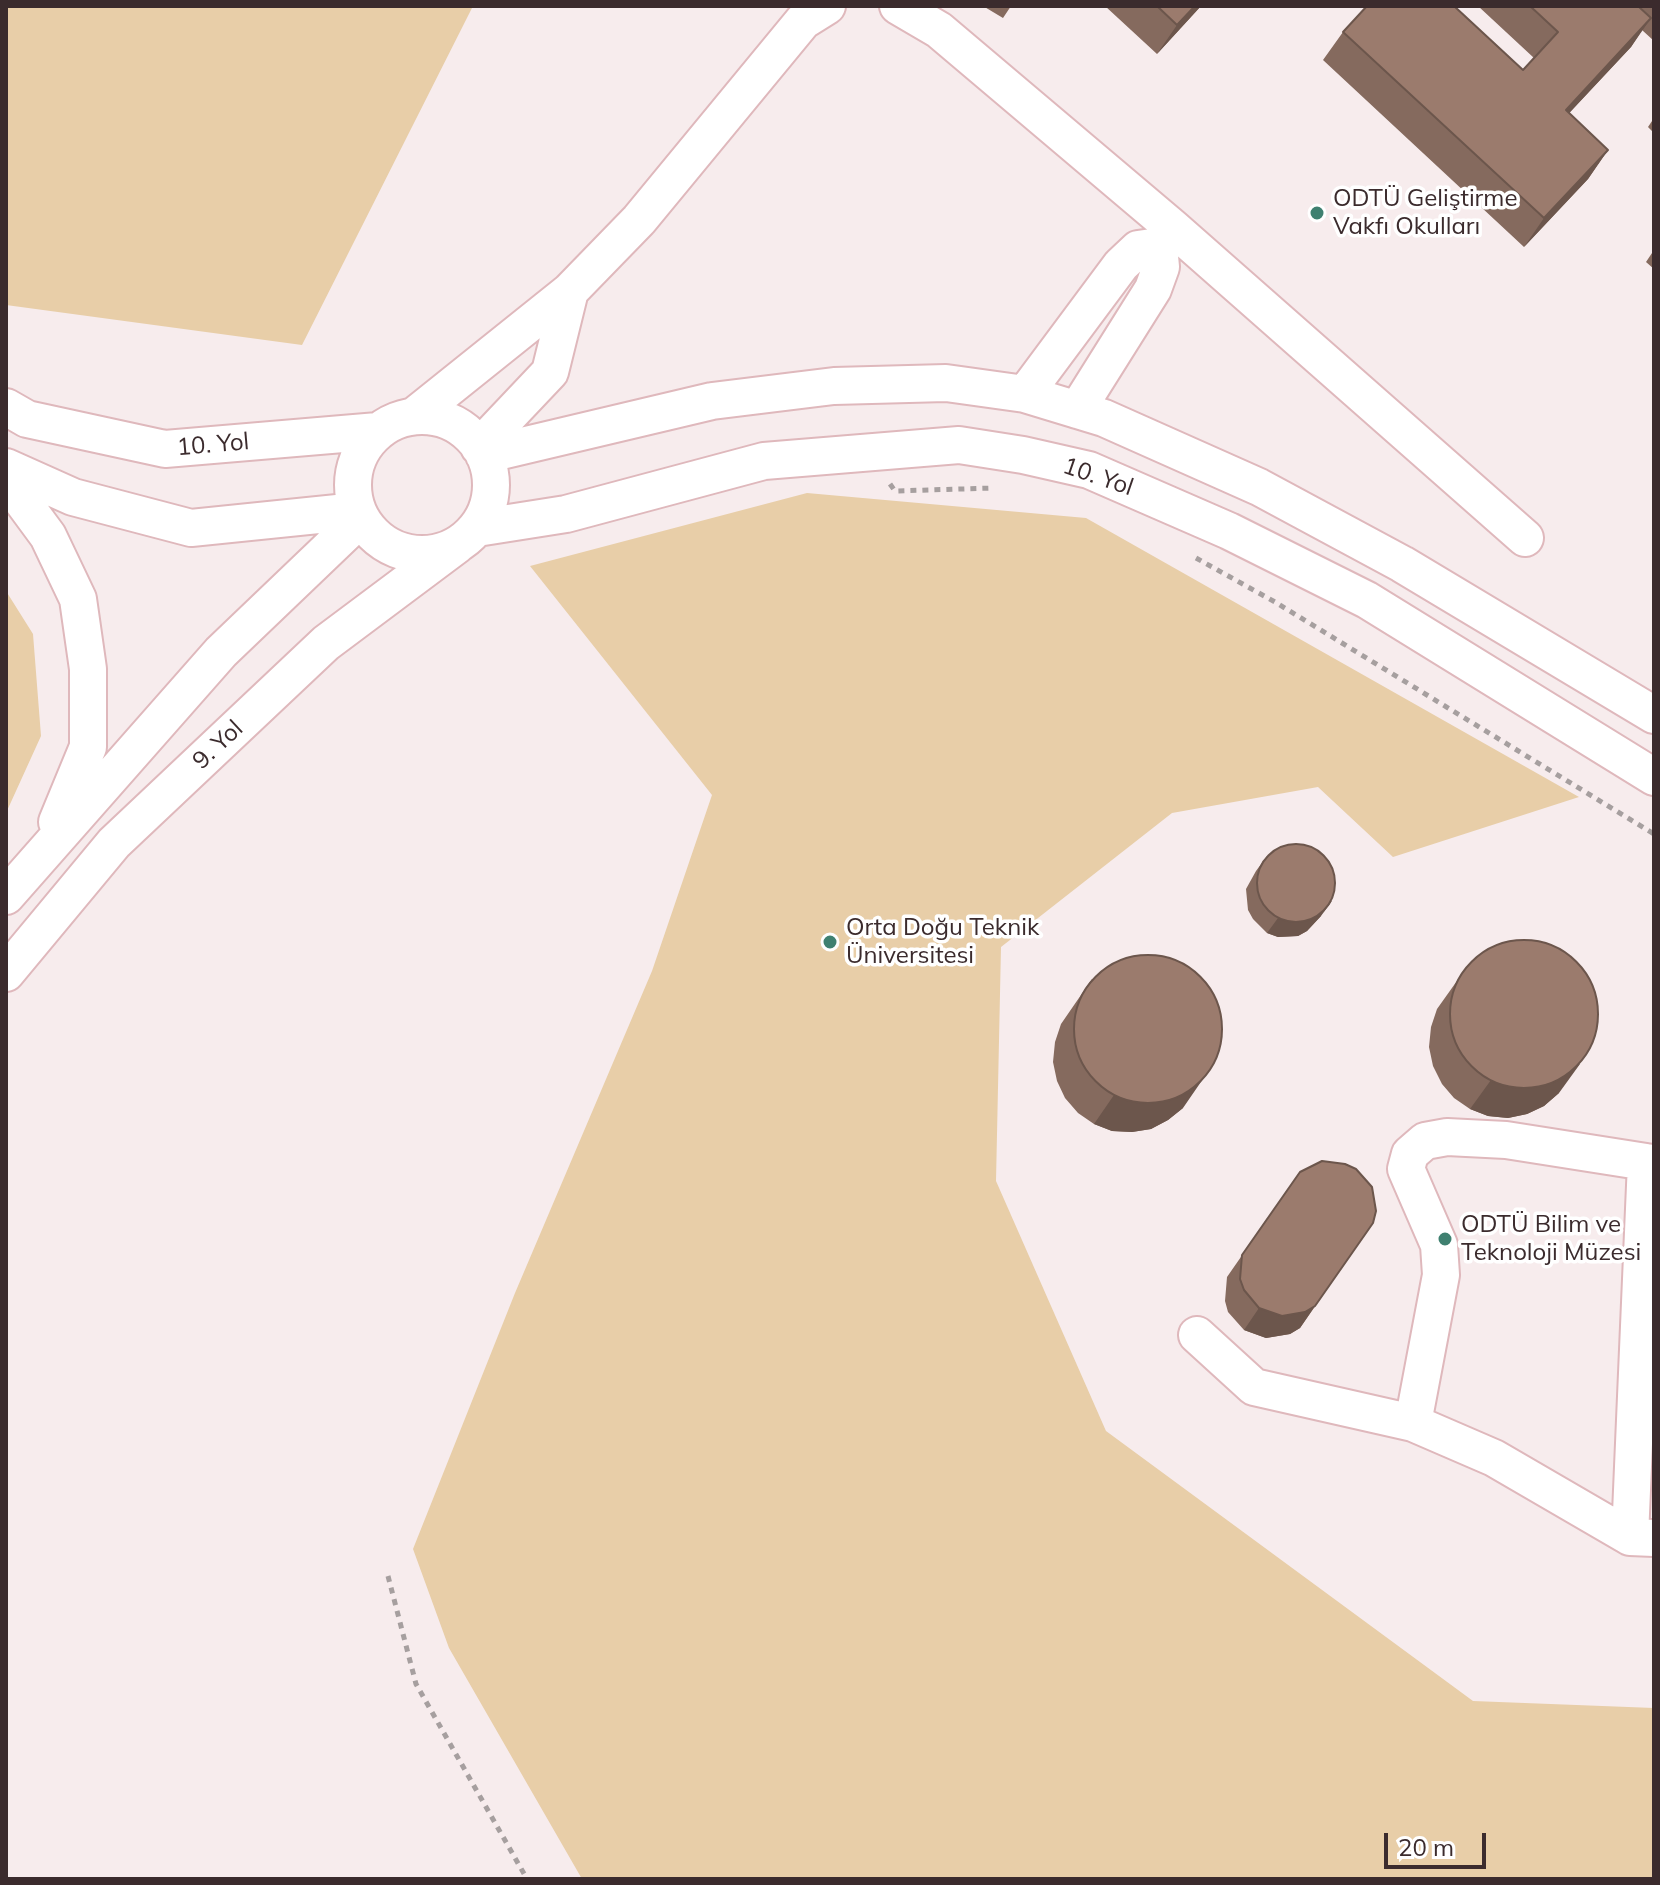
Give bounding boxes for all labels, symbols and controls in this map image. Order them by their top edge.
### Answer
place label: ODTÜ Geliştirme Vakfı Okulları [1333,185,1517,241]
marker: ODTÜ Geliştirme Vakfı Okulları [1308,204,1326,222]
street label: 10. Yol [176,427,250,463]
street label: 10. Yol [1059,452,1137,502]
street label: 9. Yol [187,715,249,775]
place label: Orta Doğu Teknik Üniversitesi [846,914,1039,970]
marker: Orta Doğu Teknik Üniversitesi [821,933,839,951]
place label: ODTÜ Bilim ve Teknoloji Müzesi [1461,1211,1641,1267]
marker: ODTÜ Bilim ve Teknoloji Müzesi [1436,1230,1454,1248]
scale bar [1388,1817,1490,1867]
text: 20 m [1398,1832,1454,1862]

